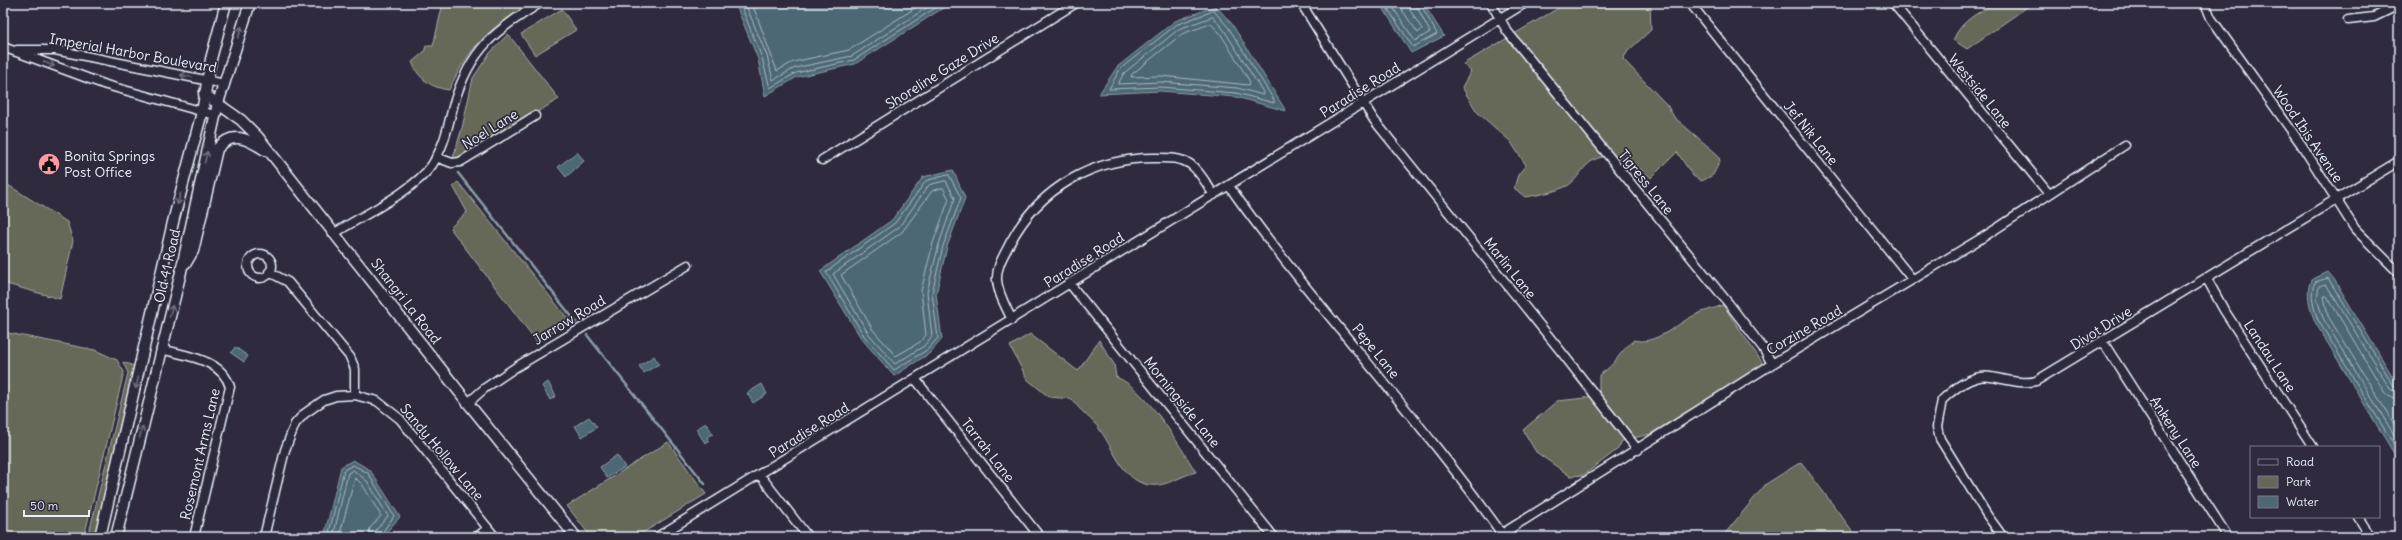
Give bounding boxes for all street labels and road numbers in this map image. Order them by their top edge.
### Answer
street label: Imperial Harbor Boulevard [48,29,218,77]
street label: Shoreline Gaze Drive [882,29,1002,113]
street label: Westside Lane [1945,50,2015,132]
street label: Paradise Road [1317,58,1403,122]
street label: Wood Ibis Avenue [2269,82,2347,186]
street label: Jef Nik Lane [1780,97,1842,169]
street label: Noel Lane [459,105,521,153]
street label: Tigress Lane [1614,146,1678,218]
street label: Old 41 Road [150,227,184,305]
street label: Paradise Road [1041,228,1127,292]
street label: Marlin Lane [1480,234,1540,302]
street label: Shangri La Road [367,255,445,347]
street label: Jarrow Road [529,291,609,349]
street label: Corzine Road [1763,301,1845,359]
street label: Divot Drive [2067,302,2135,354]
street label: Landau Lane [2240,317,2300,395]
street label: Pepe Lane [1348,320,1404,382]
street label: Morningside Lane [1140,353,1224,451]
street label: Rosemont Arms Lane [176,386,224,522]
street label: Ankeny Lane [2146,393,2206,471]
street label: Paradise Road [766,398,852,462]
street label: Sandy Hollow Lane [396,400,488,504]
street label: Tarrah Lane [957,414,1019,486]

